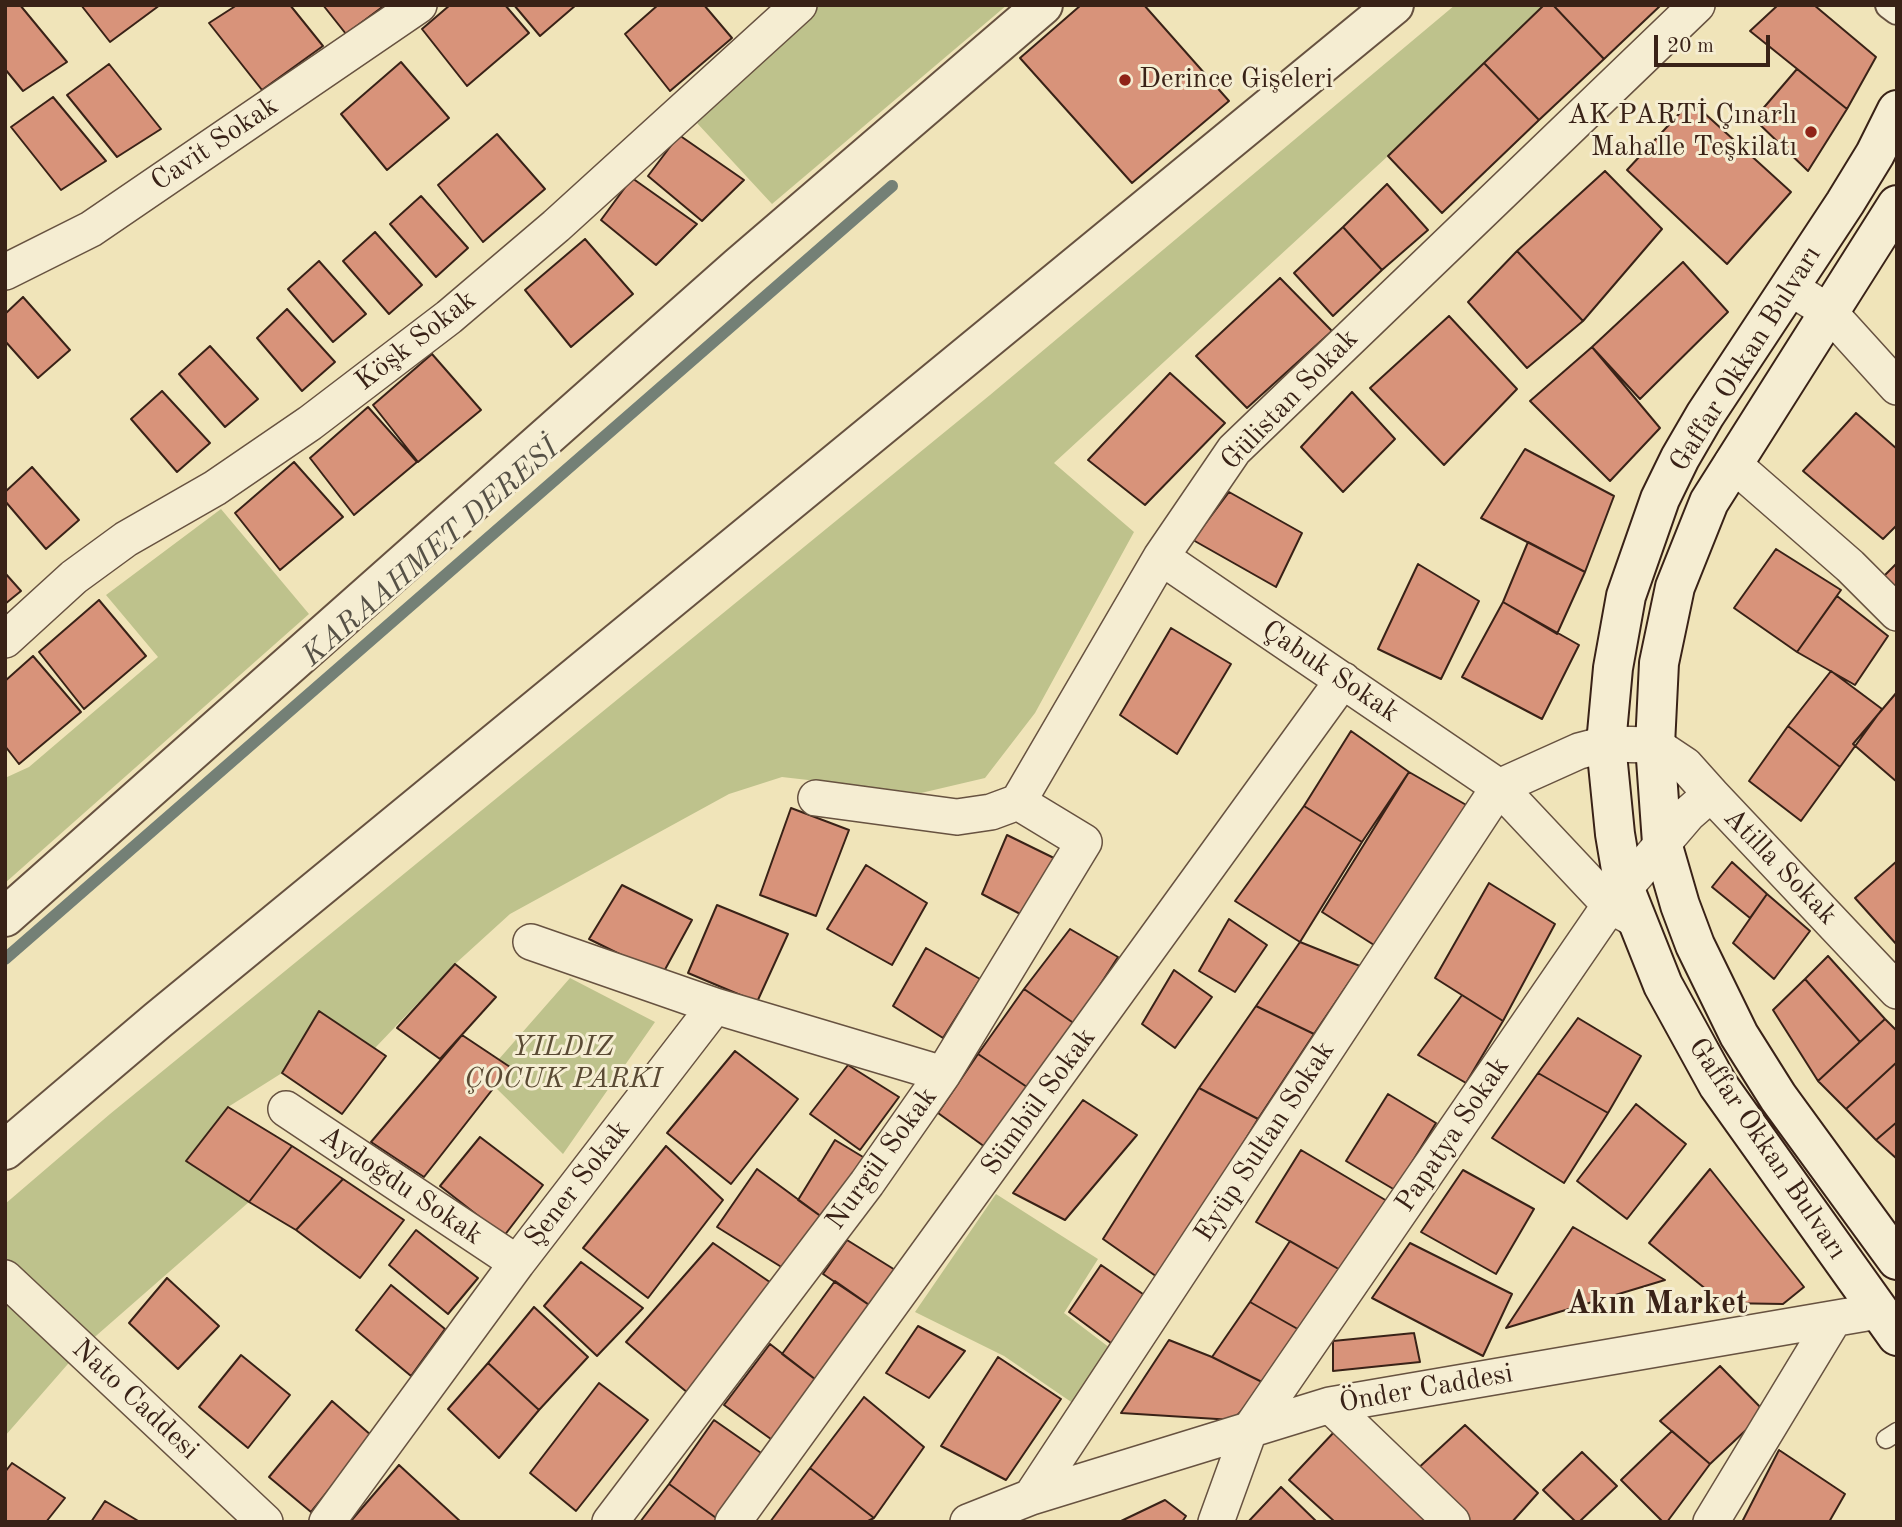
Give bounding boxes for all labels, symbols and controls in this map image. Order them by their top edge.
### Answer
scale bar [1657,21,1772,65]
text: 20 m [1667,36,1714,57]
place label: Derince Gişeleri [1139,63,1333,97]
marker: Derince Gişeleri [1117,72,1133,88]
street label: Cavit Sokak [145,89,285,199]
place label: AK PARTİ Çınarlı Mahalle Teşkilatı [1567,99,1797,165]
marker: AK PARTİ Çınarlı Mahalle Teşkilatı [1803,124,1819,140]
street label: Gaffar Okkan Bulvarı [1663,240,1829,478]
street label: Köşk Sokak [349,283,483,399]
street label: Gülistan Sokak [1214,322,1366,478]
water label: KARAAHMET DERESİ [295,431,567,675]
street label: Çabuk Sokak [1255,614,1405,730]
street label: Atilla Sokak [1716,801,1844,933]
street label: Sümbül Sokak [974,1022,1104,1182]
park label: YILDIZ ÇOCUK PARKI [464,1031,662,1097]
street label: Gaffar Okkan Bulvarı [1680,1032,1854,1266]
street label: Eyüp Sultan Sokak [1188,1036,1342,1248]
street label: Papatya Sokak [1389,1051,1517,1219]
street label: Nurgül Sokak [819,1081,945,1237]
street label: Şener Sokak [518,1114,638,1254]
street label: Aydoğdu Sokak [313,1119,489,1253]
district label: Akın Market [1566,1286,1748,1324]
street label: Nato Caddesi [65,1333,205,1467]
street label: Önder Caddesi [1336,1357,1516,1421]

